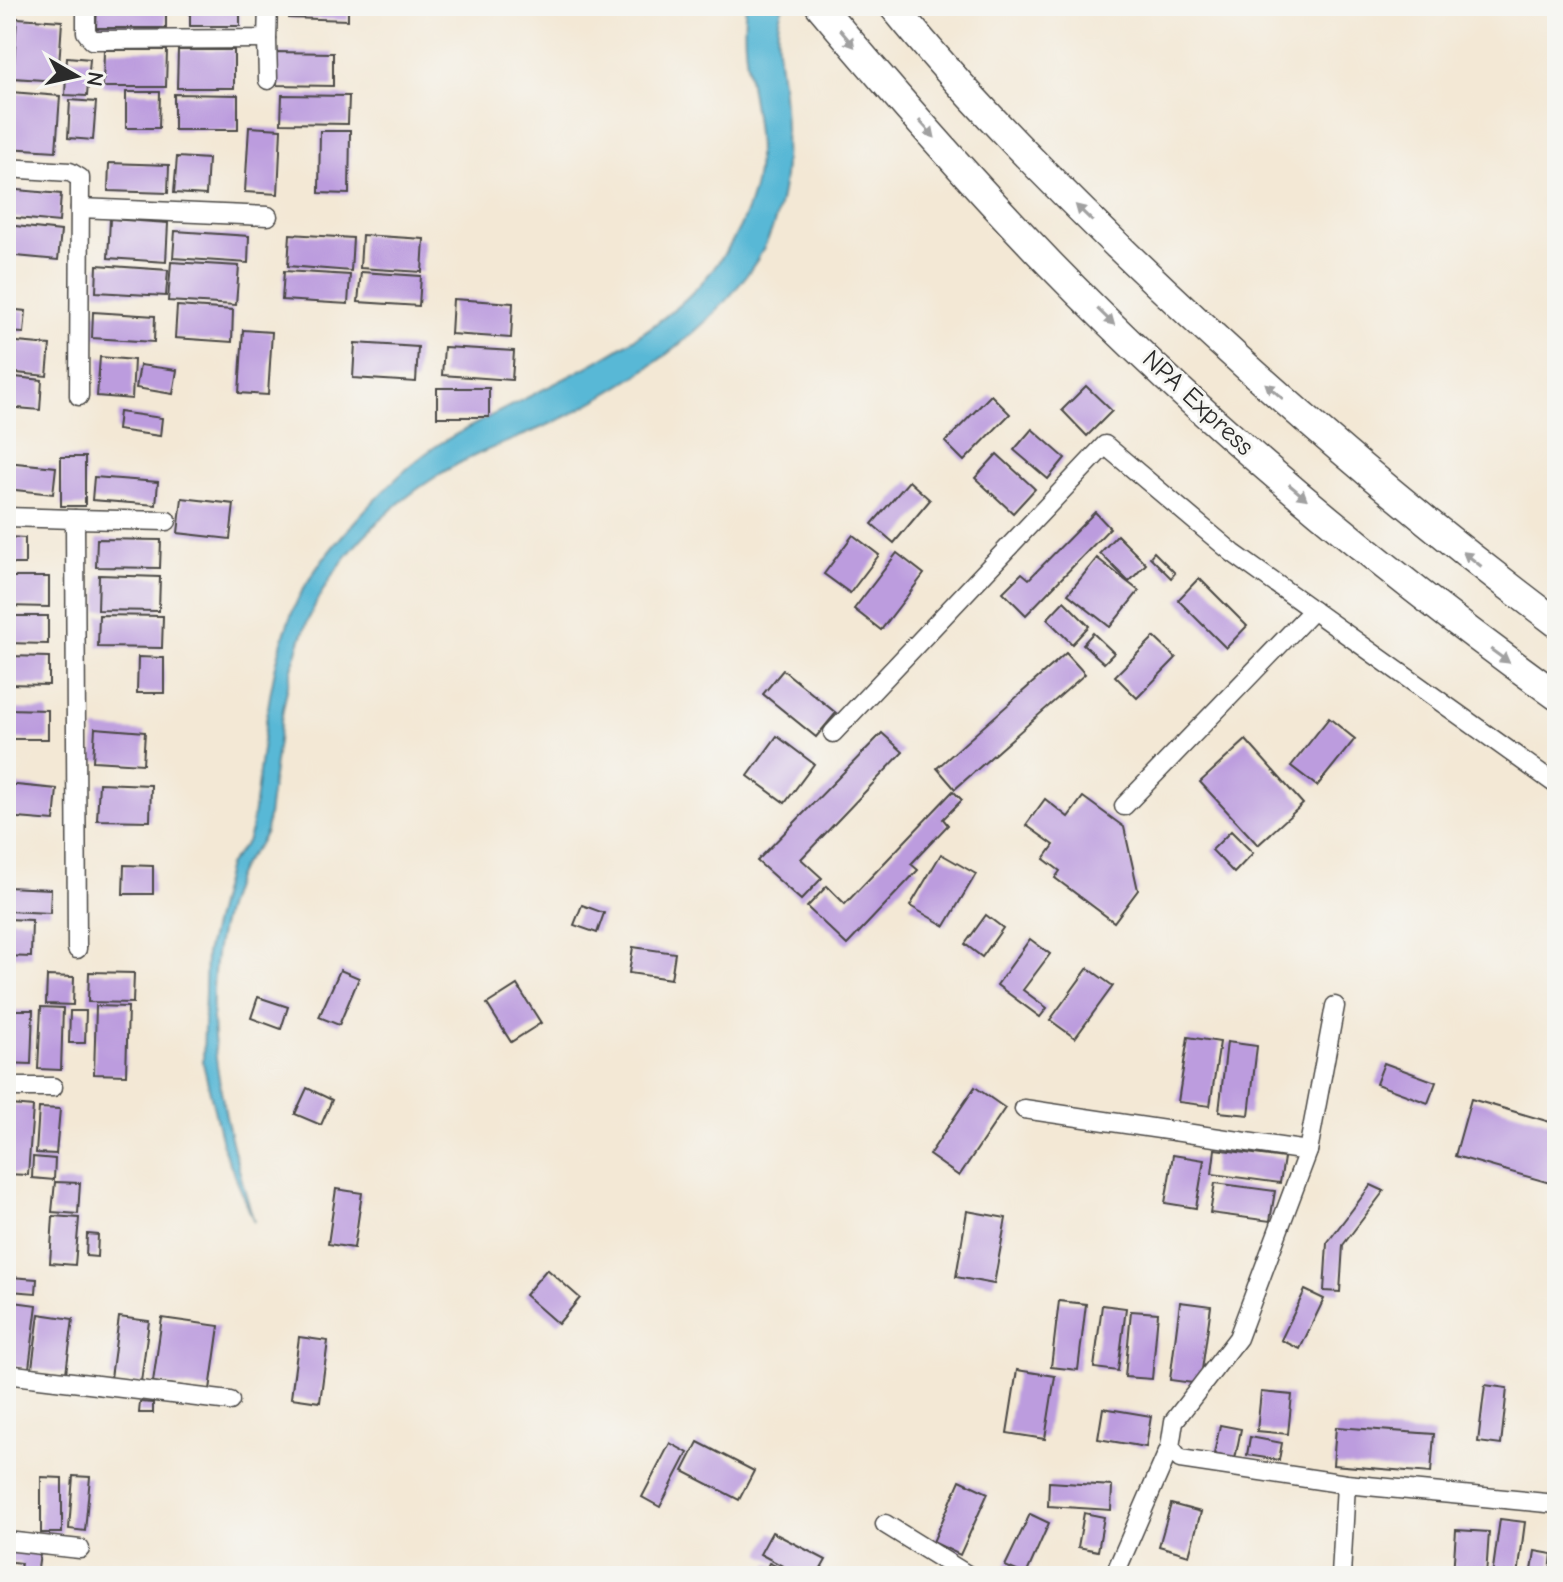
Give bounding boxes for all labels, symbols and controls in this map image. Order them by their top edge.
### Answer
one-way arrow [838,28,855,48]
north arrow [36,36,116,116]
text: N [81,70,109,88]
one-way arrow [917,120,935,139]
one-way arrow [1075,204,1094,222]
one-way arrow [1096,307,1115,326]
street label: NPA Express [1136,344,1260,462]
one-way arrow [1264,383,1284,400]
one-way arrow [1288,483,1308,500]
one-way arrow [1462,551,1482,568]
one-way arrow [1490,647,1511,663]

